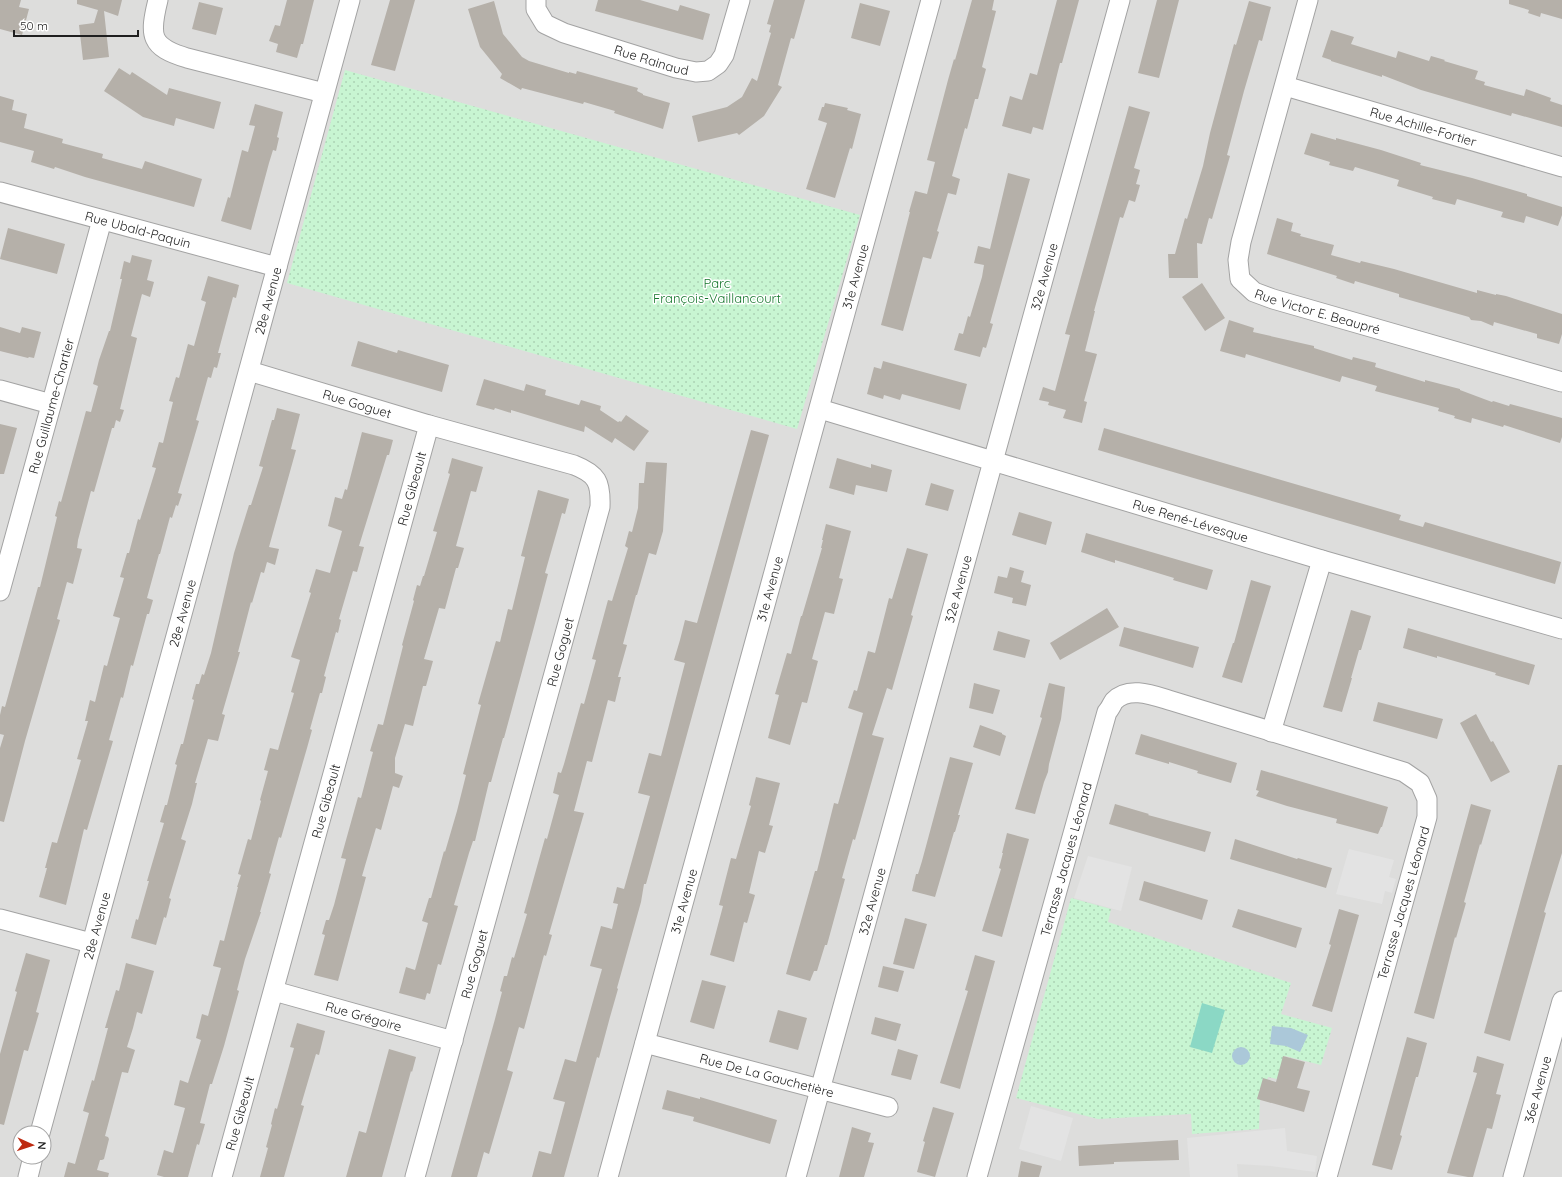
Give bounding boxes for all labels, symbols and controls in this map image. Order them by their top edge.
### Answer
scale bar [14,12,138,38]
text: 50 m [20,18,48,33]
street label: Rue Rainaud [612,41,690,78]
street label: Rue Achille-Fortier [1368,103,1478,150]
street label: Rue Ubald-Paquin [83,207,193,251]
street label: 32e Avenue [1027,241,1061,312]
street label: 31e Avenue [839,242,872,311]
street label: 28e Avenue [251,265,285,336]
park label: Parc François-Vaillancourt [653,275,781,306]
street label: Rue Victor E. Beaupré [1252,285,1382,337]
street label: Rue Guillaume-Chartier [25,336,77,475]
street label: Rue Goguet [321,386,394,421]
street label: Rue Gibeault [394,450,429,528]
street label: Rue René-Lévesque [1131,496,1250,545]
street label: 32e Avenue [941,553,975,624]
street label: 31e Avenue [753,554,786,623]
street label: 28e Avenue [165,577,199,649]
street label: Rue Goguet [543,616,577,688]
street label: Rue Gibeault [308,762,343,840]
street label: Terrasse Jacques Léonard [1037,780,1095,938]
street label: Terrasse Jacques Léonard [1373,824,1433,982]
street label: 32e Avenue [855,866,889,937]
street label: 31e Avenue [667,867,700,936]
street label: 28e Avenue [80,890,114,961]
street label: Rue Goguet [457,928,491,1000]
street label: Rue Grégoire [324,998,404,1034]
street label: Rue De La Gauchetière [698,1050,836,1100]
street label: 36e Avenue [1520,1054,1554,1125]
street label: Rue Gibeault [222,1074,257,1152]
north arrow [12,1125,52,1165]
text: N [35,1141,49,1150]

